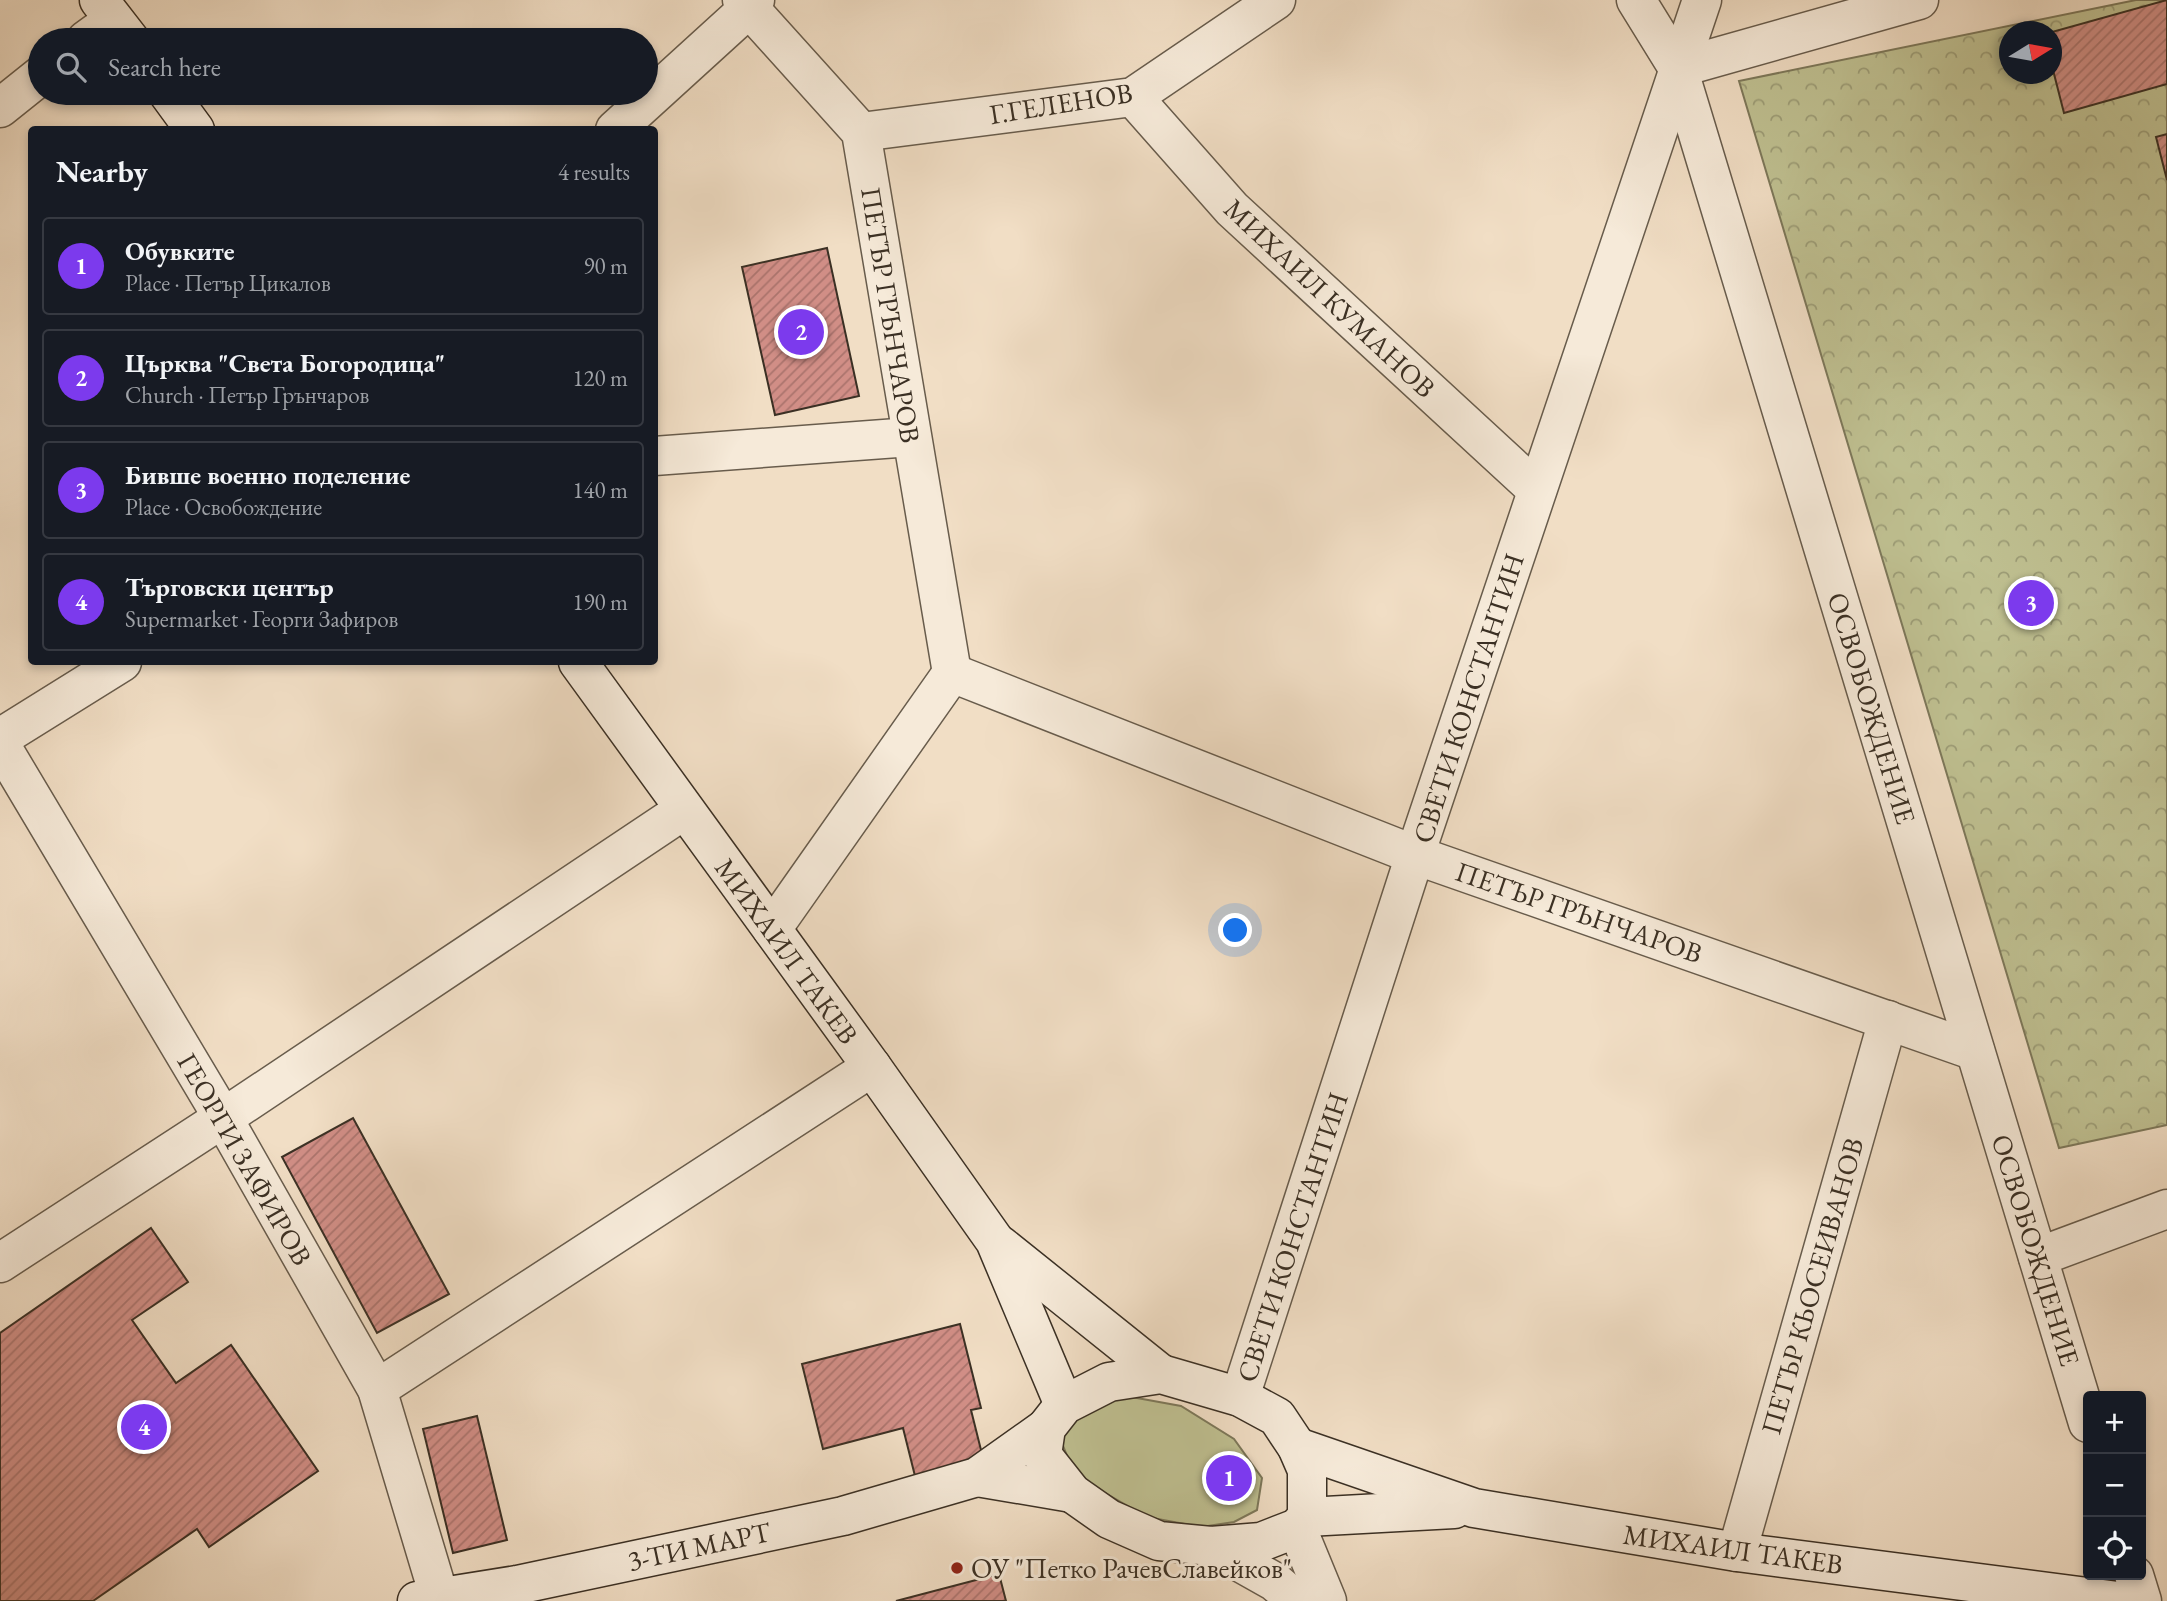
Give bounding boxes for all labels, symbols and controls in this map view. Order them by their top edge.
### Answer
north arrow [1999,21,2062,84]
search box [28,28,658,105]
icon: search [52,48,90,86]
text: Search here [108,50,221,84]
street label: Г.ГЕЛЕНОВ [987,74,1135,132]
text: Nearby [56,152,148,191]
text: 4 results [558,157,630,187]
street label: ПЕТЪР ГРЪНЧАРОВ [853,184,929,446]
street label: МИХАИЛ КУМАНОВ [1217,191,1443,405]
text: Обувките [125,234,235,268]
text: 1 [75,251,87,281]
text: 90 m [583,251,628,281]
text: Place · Петър Цикалов [125,268,331,298]
pin: 2 [778,306,824,358]
text: Църква "Света Богородица" [125,346,445,380]
text: 2 [75,363,87,393]
text: 120 m [572,363,628,393]
text: Church · Петър Грънчаров [125,380,369,410]
text: Бивше военно поделение [125,458,410,492]
text: 3 [75,475,87,505]
text: 140 m [572,475,628,505]
text: Place · Освобождение [125,492,322,522]
street label: СВЕТИ КОНСТАНТИН [1404,549,1532,847]
text: Търговски център [125,570,334,604]
pin: 3 [2008,577,2054,629]
text: 4 [75,587,87,617]
text: 190 m [572,587,628,617]
street label: ОСВОБОЖДЕНИЕ [1820,588,1924,828]
text: Supermarket · Георги Зафиров [125,604,398,634]
street label: МИХАИЛ ТАКЕВ [707,851,867,1051]
street label: ПЕТЪР ГРЪНЧАРОВ [1451,853,1707,971]
your location [1218,913,1252,947]
street label: ГЕОРГИ ЗАФИРОВ [170,1046,320,1272]
street label: СВЕТИ КОНСТАНТИН [1228,1088,1356,1386]
street label: ОСВОБОЖДЕНИЕ [1984,1130,2088,1370]
street label: ПЕТЪР КЬОСЕИВАНОВ [1752,1134,1872,1438]
map controls [2083,1391,2146,1580]
button: + [2083,1391,2146,1454]
pin: 4 [121,1401,167,1453]
pin: 1 [1206,1452,1252,1504]
button: − [2083,1454,2146,1517]
street label: 3-ТИ МАРТ [624,1513,774,1579]
street label: МИХАИЛ ТАКЕВ [1621,1516,1845,1582]
button: locate [2083,1517,2146,1580]
place label: ОУ "Петко РачевСлавейков" [971,1550,1292,1586]
marker: ОУ "Петко РачевСлавейков" [949,1560,965,1576]

